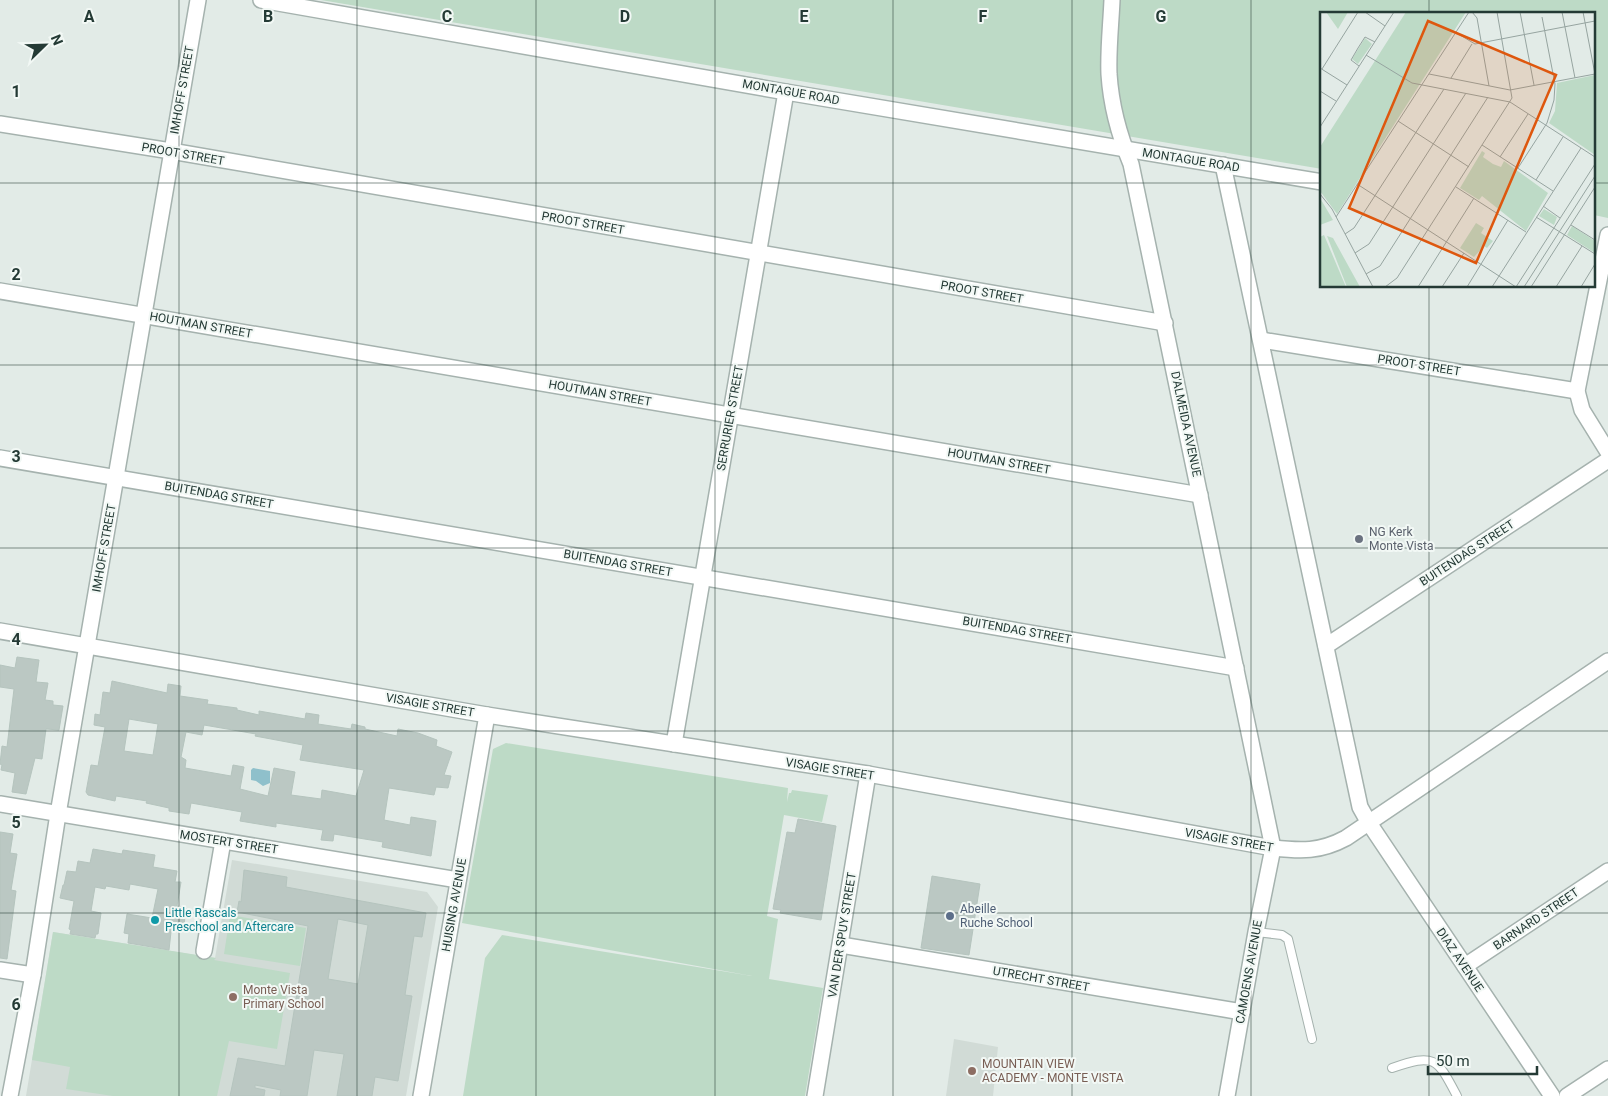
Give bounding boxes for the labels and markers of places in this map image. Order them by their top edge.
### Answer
place label: NG Kerk Monte Vista [1369,525,1433,553]
marker: NG Kerk Monte Vista [1353,533,1365,545]
place label: Abeille Ruche School [960,902,1033,930]
place label: Little Rascals Preschool and Aftercare [165,906,294,934]
marker: Abeille Ruche School [944,910,956,922]
marker: Little Rascals Preschool and Aftercare [149,914,161,926]
place label: Monte Vista Primary School [243,983,324,1011]
marker: Monte Vista Primary School [227,991,239,1003]
place label: MOUNTAIN VIEW ACADEMY - MONTE VISTA [982,1057,1124,1085]
marker: MOUNTAIN VIEW ACADEMY - MONTE VISTA [966,1065,978,1077]

